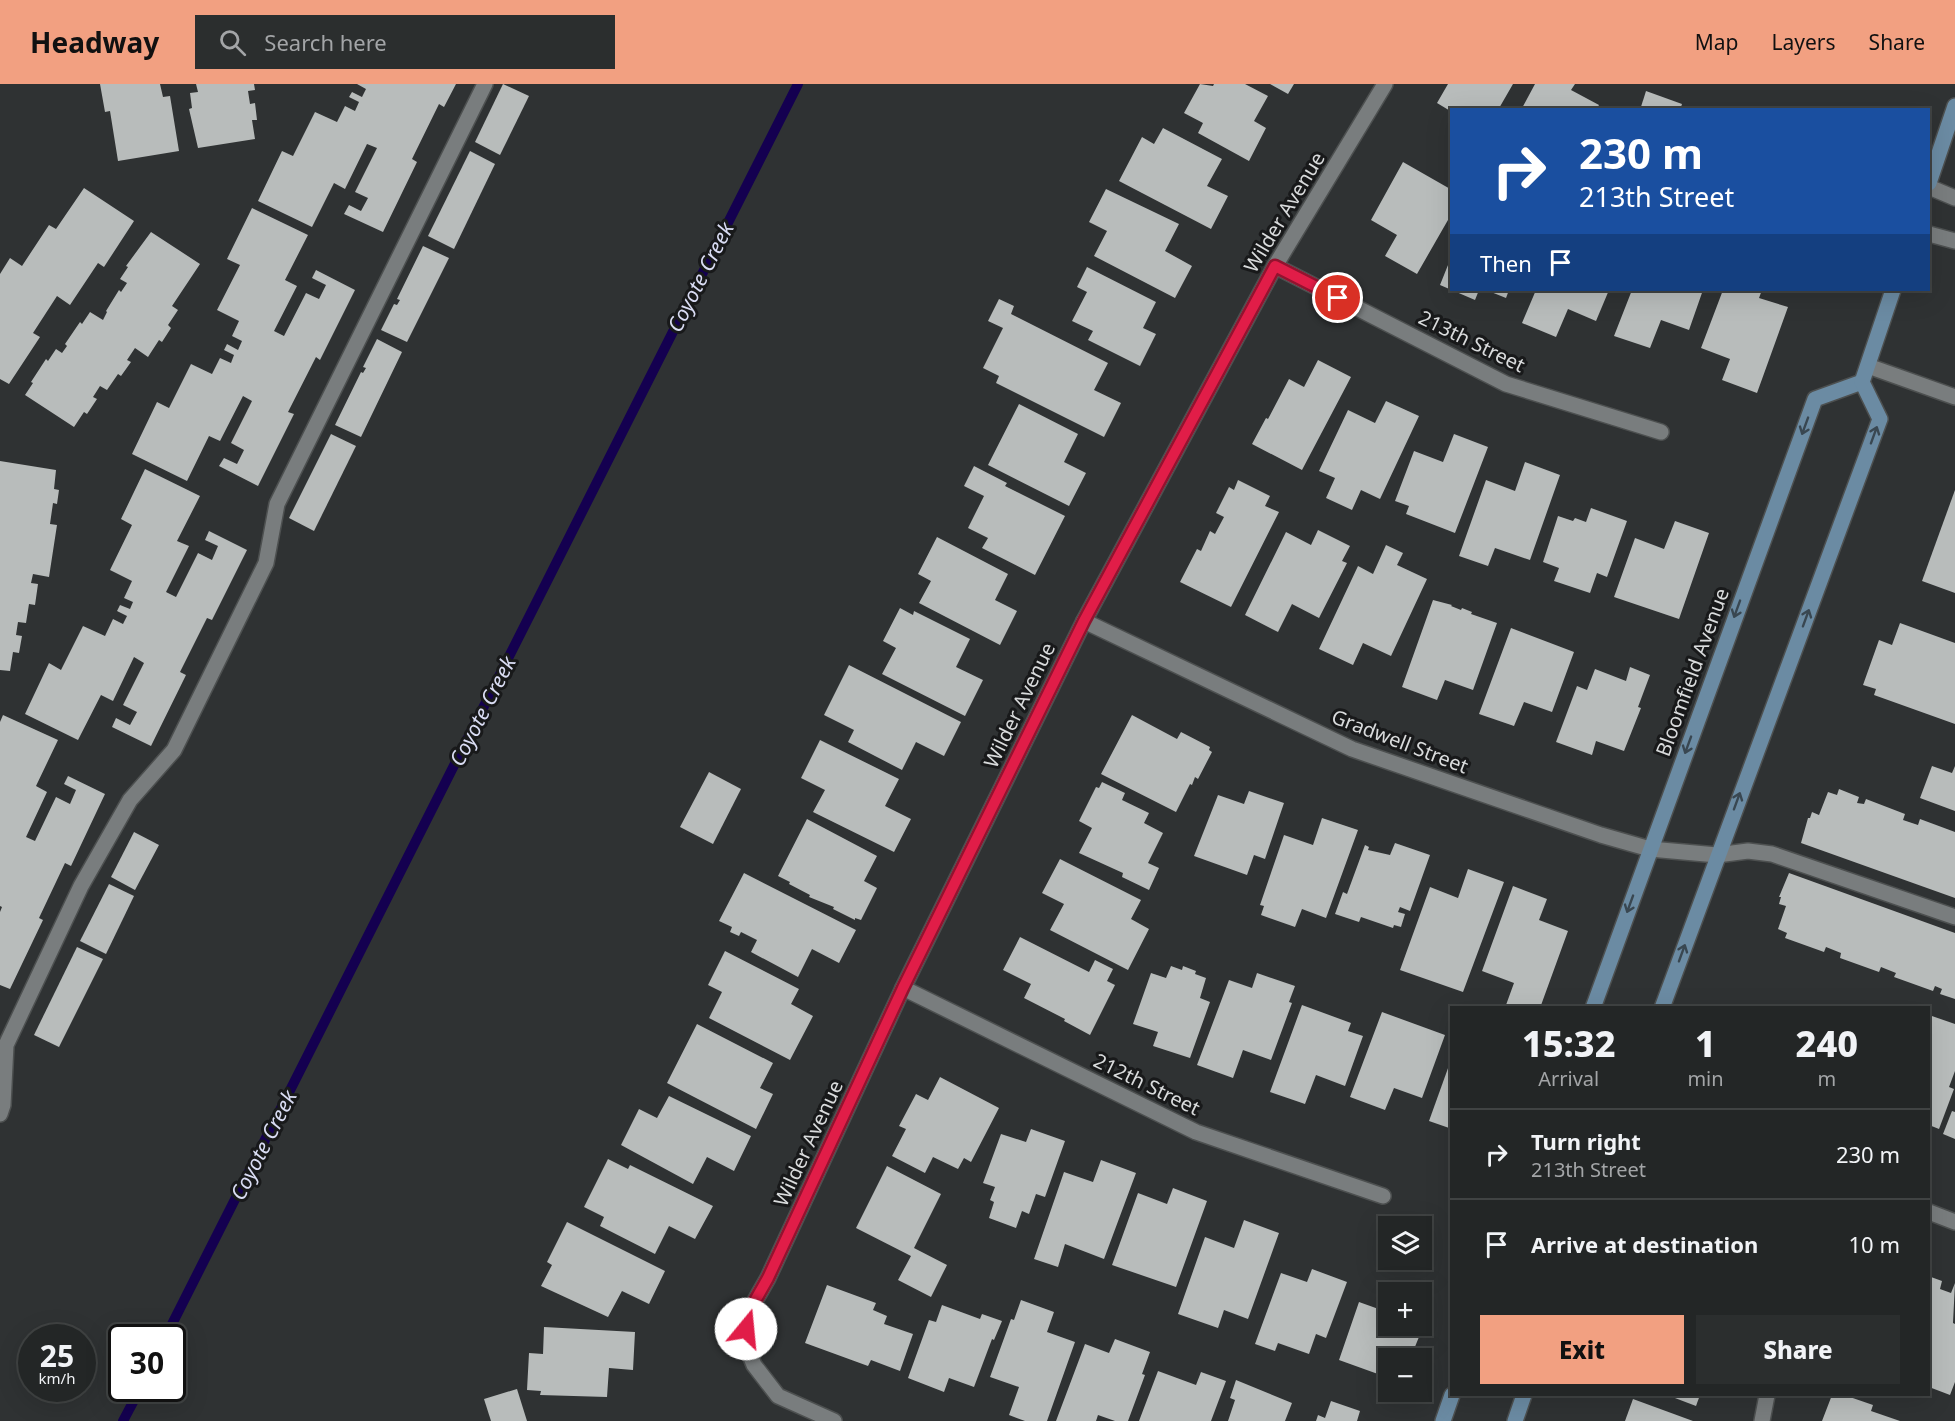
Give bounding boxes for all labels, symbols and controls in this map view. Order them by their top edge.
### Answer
search box [195,15,615,69]
text: Headway [30,23,159,61]
icon: search [216,26,249,59]
text: Search here [264,27,387,57]
text: Map [1695,28,1739,56]
text: Layers [1772,28,1836,56]
text: Share [1869,28,1925,56]
text: 230 m [1579,124,1703,181]
icon: right [1480,132,1558,210]
street label: Wilder Avenue [1237,147,1331,277]
text: 213th Street [1579,178,1734,215]
water label: Coyote Creek [660,216,740,337]
icon: arrive [1544,246,1577,279]
text: Then [1480,248,1532,278]
pin [1312,272,1363,323]
icon: arrive [1321,281,1354,314]
street label: 213th Street [1414,304,1530,378]
one-way arrow [1798,416,1809,435]
one-way arrow [1869,426,1880,445]
street label: Bloomfield Avenue [1649,584,1735,760]
one-way arrow [1731,599,1742,618]
one-way arrow [1801,609,1812,628]
street label: Wilder Avenue [977,638,1061,772]
water label: Coyote Creek [442,650,522,771]
street label: Gradwell Street [1328,703,1472,779]
one-way arrow [1681,735,1692,753]
one-way arrow [1733,792,1744,811]
one-way arrow [1624,894,1635,913]
one-way arrow [1677,944,1688,963]
text: 15:32 [1522,1019,1615,1068]
text: 1 [1695,1019,1716,1068]
text: 240 [1796,1019,1858,1068]
street label: 212th Street [1089,1047,1205,1121]
text: Arrival [1538,1065,1599,1092]
text: min [1687,1065,1724,1092]
text: m [1817,1065,1836,1092]
street label: Wilder Avenue [767,1076,849,1210]
water label: Coyote Creek [223,1084,303,1205]
text: Turn right [1531,1126,1641,1156]
icon: right [1480,1138,1513,1171]
text: 230 m [1836,1139,1900,1169]
text: 213th Street [1531,1156,1646,1183]
map controls [1378,1216,1432,1402]
button: layers [1378,1216,1432,1270]
icon: arrive [1480,1228,1513,1261]
text: Arrive at destination [1531,1229,1758,1259]
text: 10 m [1849,1229,1900,1259]
button: + [1378,1282,1432,1336]
position arrow [714,1297,778,1361]
button: Exit [1480,1315,1684,1384]
button: Share [1696,1315,1900,1384]
speed limit sign: 30 [108,1324,186,1402]
text: 25 [40,1335,74,1376]
button: − [1378,1348,1432,1402]
text: km/h [39,1368,75,1388]

